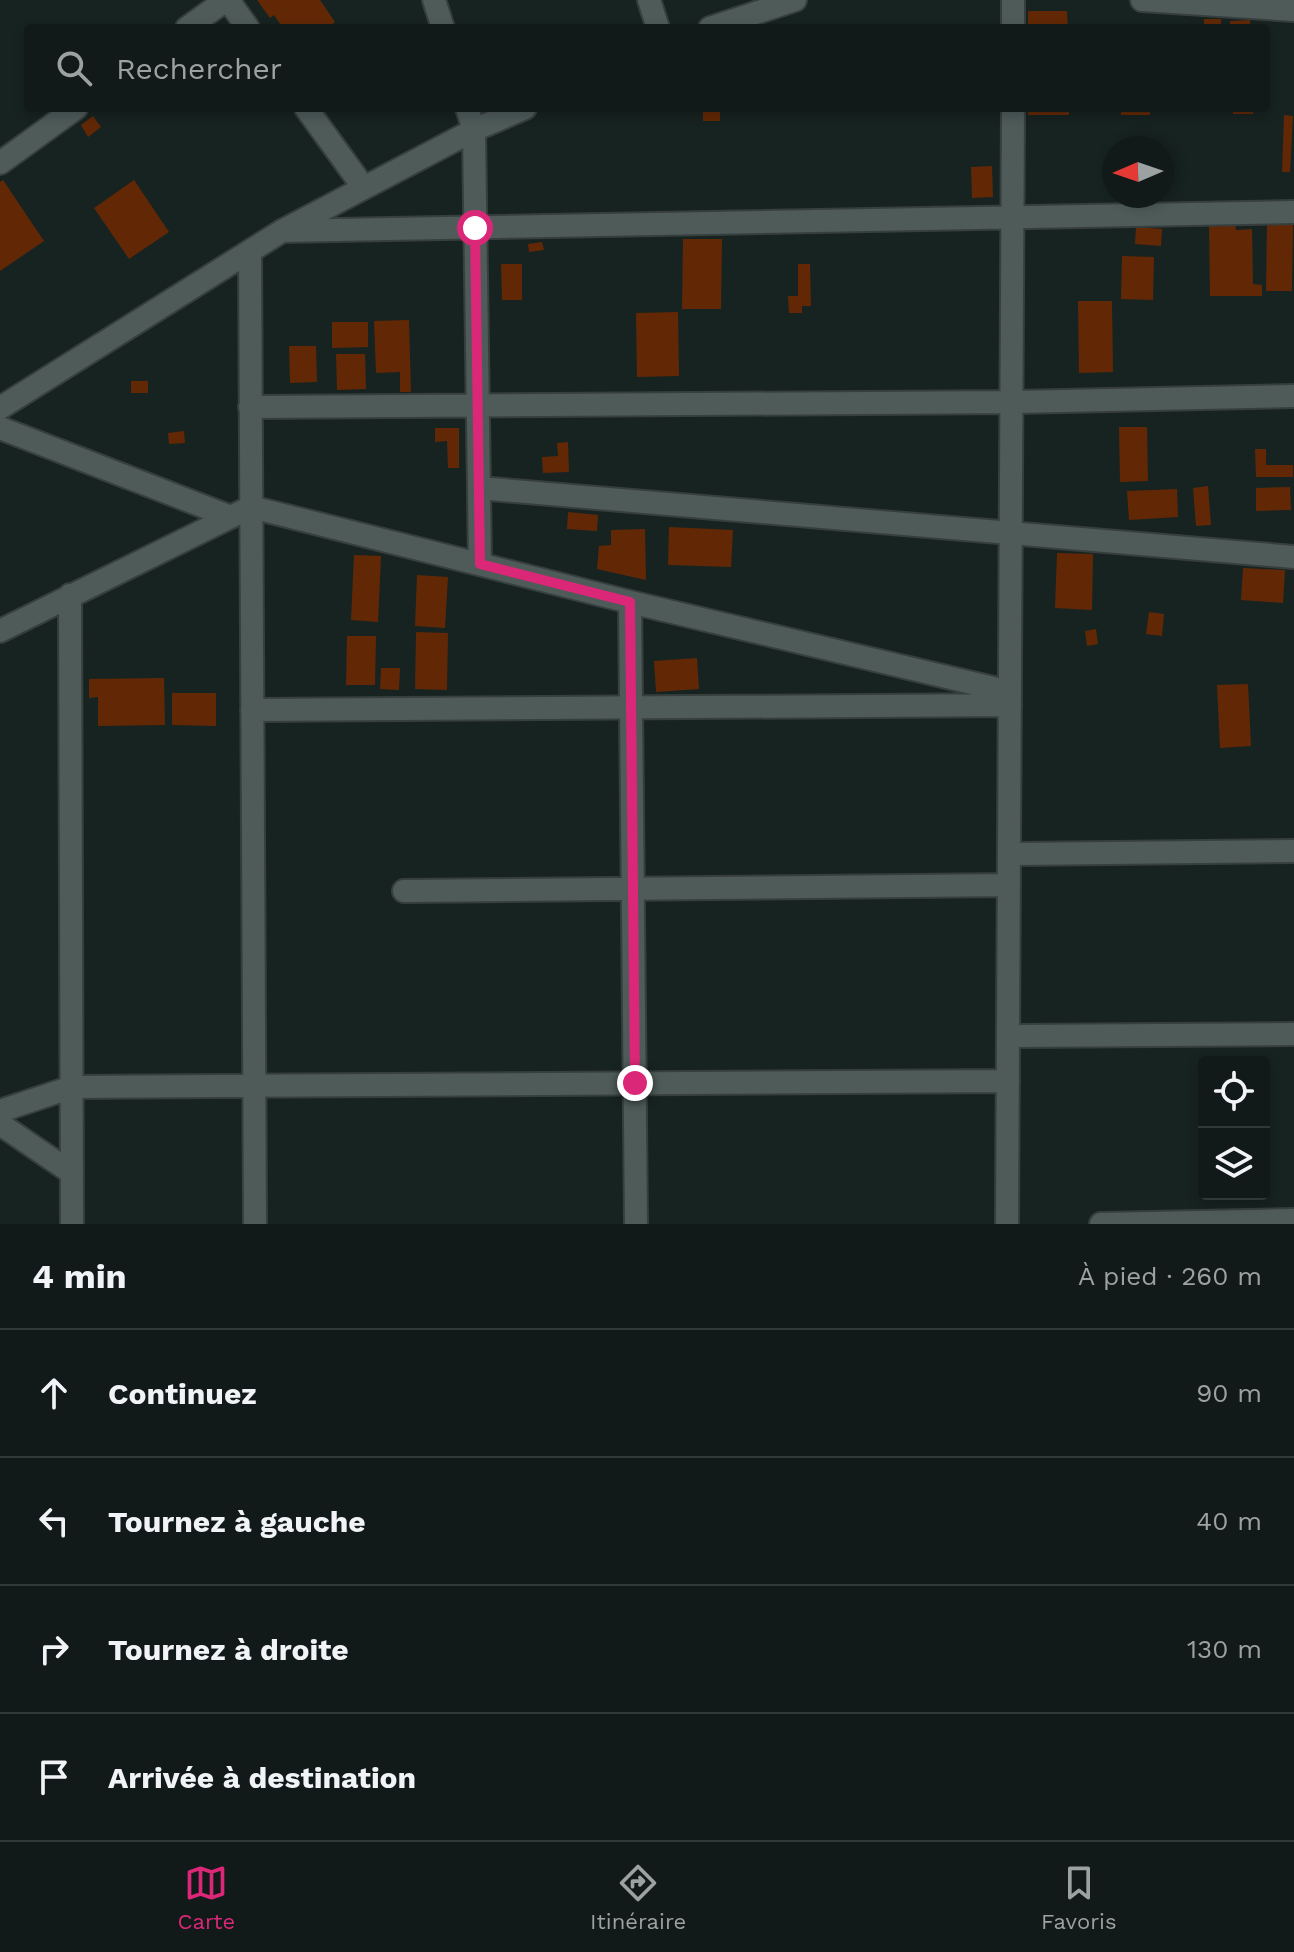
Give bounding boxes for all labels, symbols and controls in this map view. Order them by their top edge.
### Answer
search box [24,24,1270,112]
icon: search [52,46,96,90]
text: Rechercher [116,51,282,86]
north arrow [1102,136,1174,208]
route start [457,210,493,246]
map controls [1198,1056,1270,1200]
button: locate [1198,1056,1270,1128]
route end [617,1065,653,1101]
button: layers [1198,1128,1270,1200]
text: 4 min [32,1256,127,1296]
text: À pied · 260 m [1078,1261,1262,1291]
icon: ahead [32,1371,76,1415]
text: Continuez [108,1376,257,1411]
text: 90 m [1196,1378,1262,1408]
icon: left [32,1499,76,1543]
text: Tournez à gauche [108,1504,366,1539]
text: 40 m [1196,1506,1262,1536]
icon: right [32,1627,76,1671]
text: Tournez à droite [108,1632,349,1667]
text: 130 m [1187,1634,1262,1664]
icon: arrive [32,1755,76,1799]
text: Arrivée à destination [108,1760,416,1795]
tab: Carte [177,1861,235,1934]
tab: Itinéraire [590,1861,686,1934]
tab: Favoris [1041,1861,1117,1934]

